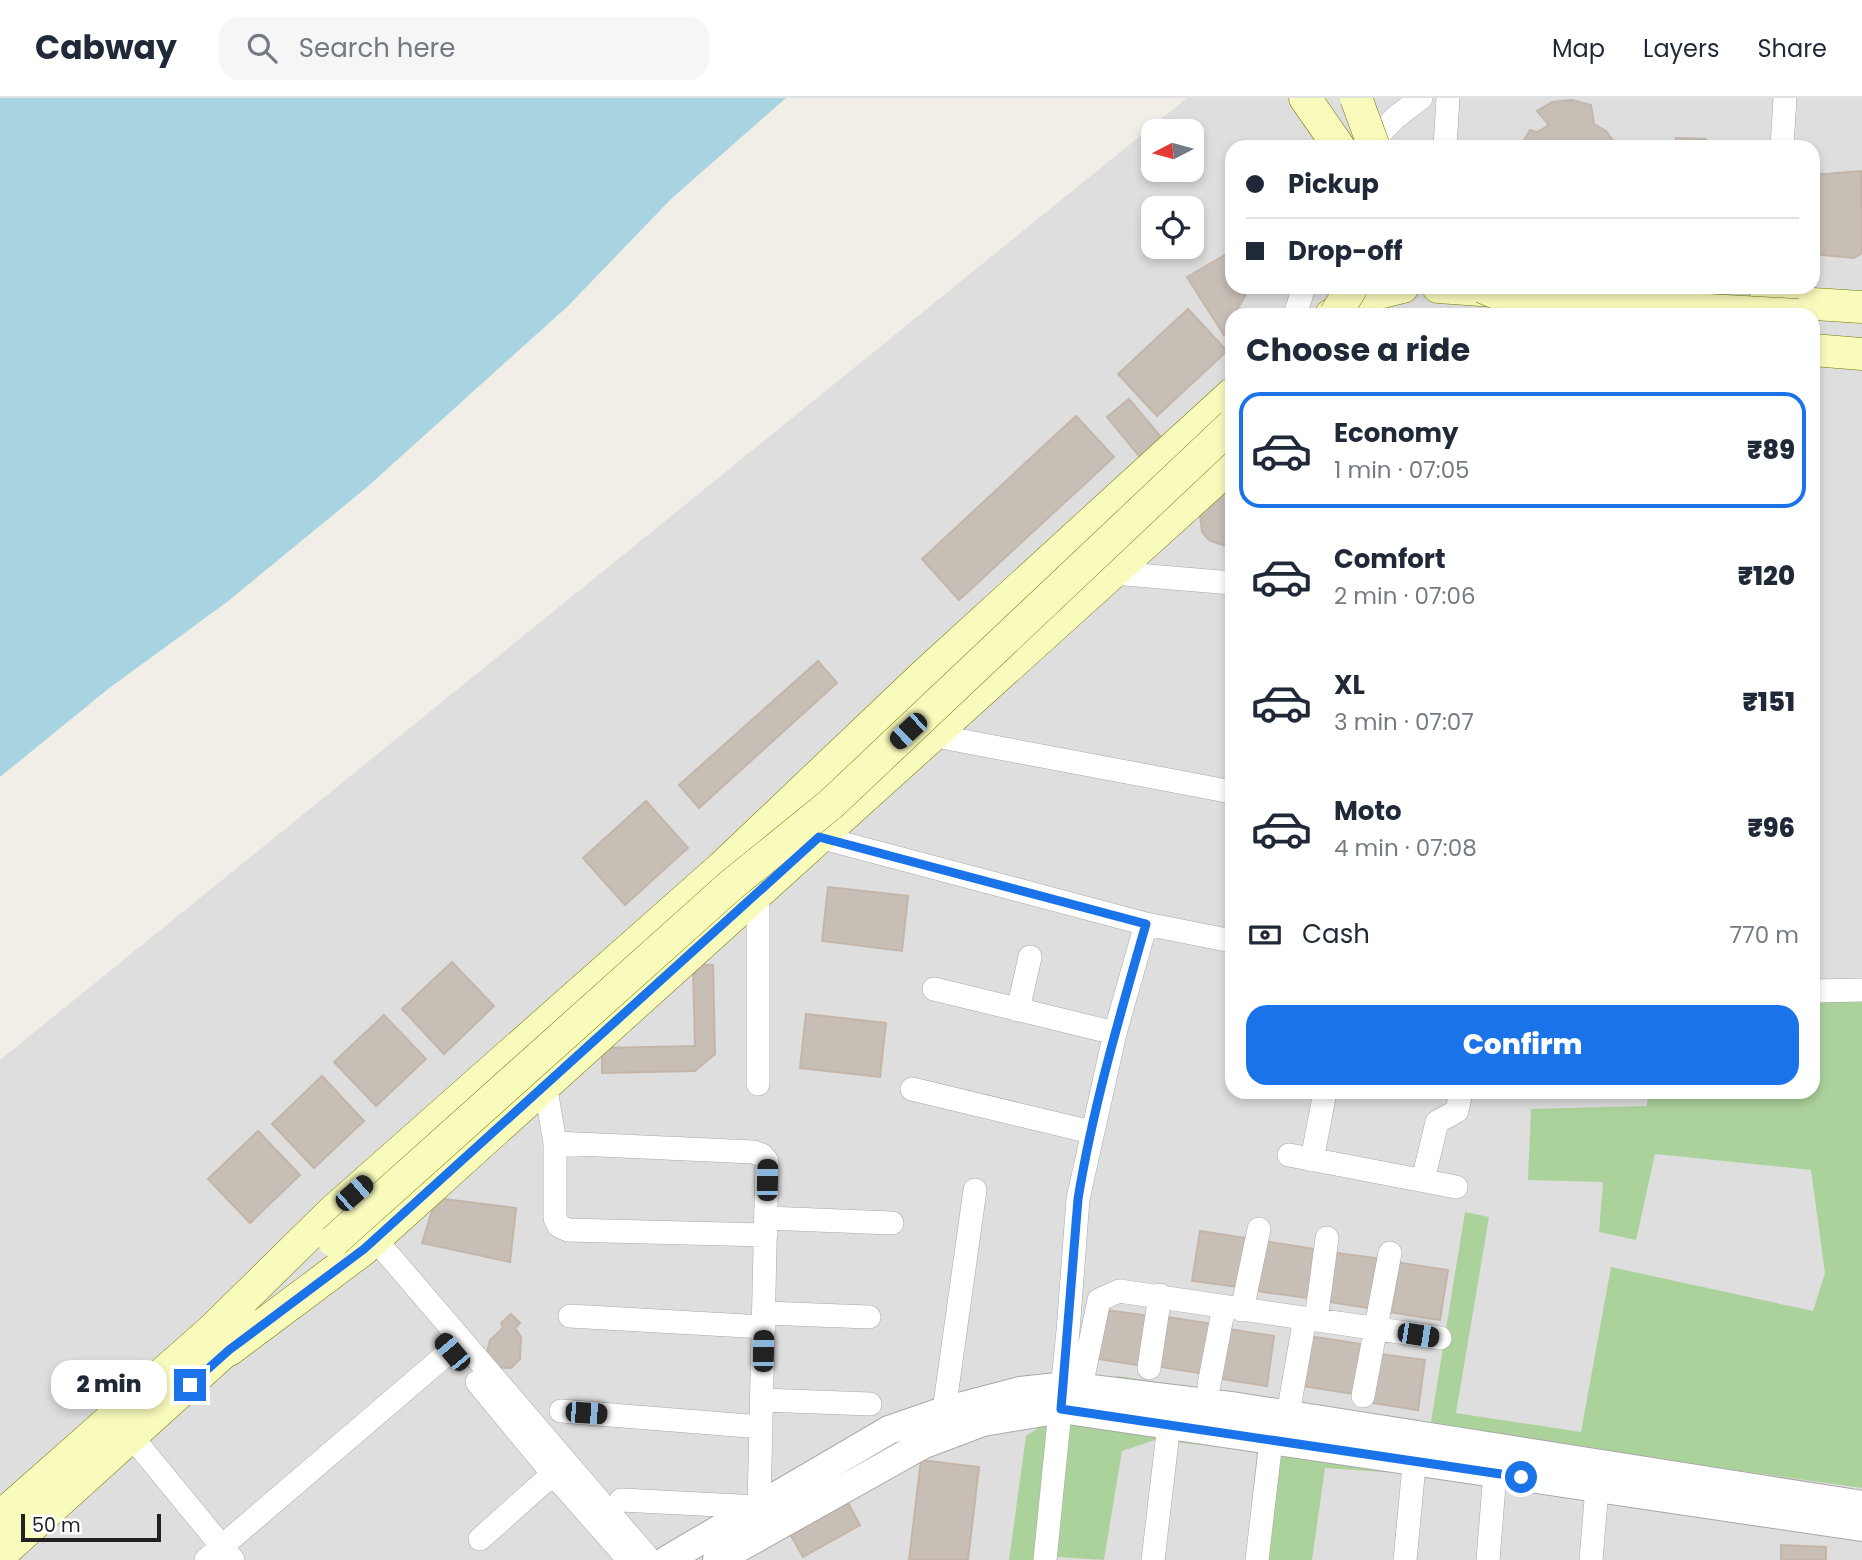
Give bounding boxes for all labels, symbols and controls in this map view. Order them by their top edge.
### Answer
search box [219,17,709,80]
text: Cabway [35,24,177,71]
icon: search [243,29,281,67]
text: Search here [299,30,455,66]
text: Map [1552,32,1605,65]
text: Layers [1643,32,1719,65]
text: Share [1757,32,1827,65]
north arrow [1141,119,1204,182]
map controls [1141,119,1204,259]
text: Pickup [1288,166,1379,202]
button: locate [1141,196,1204,259]
text: Drop-off [1288,233,1403,269]
text: Choose a ride [1246,327,1470,372]
text: Economy [1334,415,1458,451]
icon: car [1250,419,1313,482]
text: ₹89 [1747,432,1795,468]
text: 1 min · 07:05 [1334,454,1470,486]
text: Comfort [1334,541,1446,577]
icon: car [1250,545,1313,608]
text: ₹120 [1738,558,1795,594]
text: 2 min · 07:06 [1334,580,1476,612]
text: XL [1334,667,1365,703]
icon: car [1250,671,1313,734]
text: ₹151 [1743,684,1795,720]
text: 3 min · 07:07 [1334,706,1474,738]
car [886,709,931,753]
text: Moto [1334,793,1402,829]
icon: car [1250,797,1313,860]
text: ₹96 [1747,810,1795,846]
text: 4 min · 07:08 [1334,832,1477,864]
icon: cash [1246,916,1284,954]
text: Cash [1302,916,1370,952]
text: 770 m [1730,919,1799,951]
button: Confirm [1246,1005,1799,1085]
car [757,1159,778,1201]
car [332,1171,377,1215]
car [1396,1321,1441,1349]
car [431,1329,474,1375]
car [753,1330,774,1372]
callout: 2 min [50,1360,166,1410]
text: 2 min [77,1368,141,1400]
route end [174,1369,206,1401]
car [565,1401,608,1425]
route start [1505,1461,1537,1493]
scale bar [21,1511,161,1543]
text: 50 m [32,1512,81,1539]

